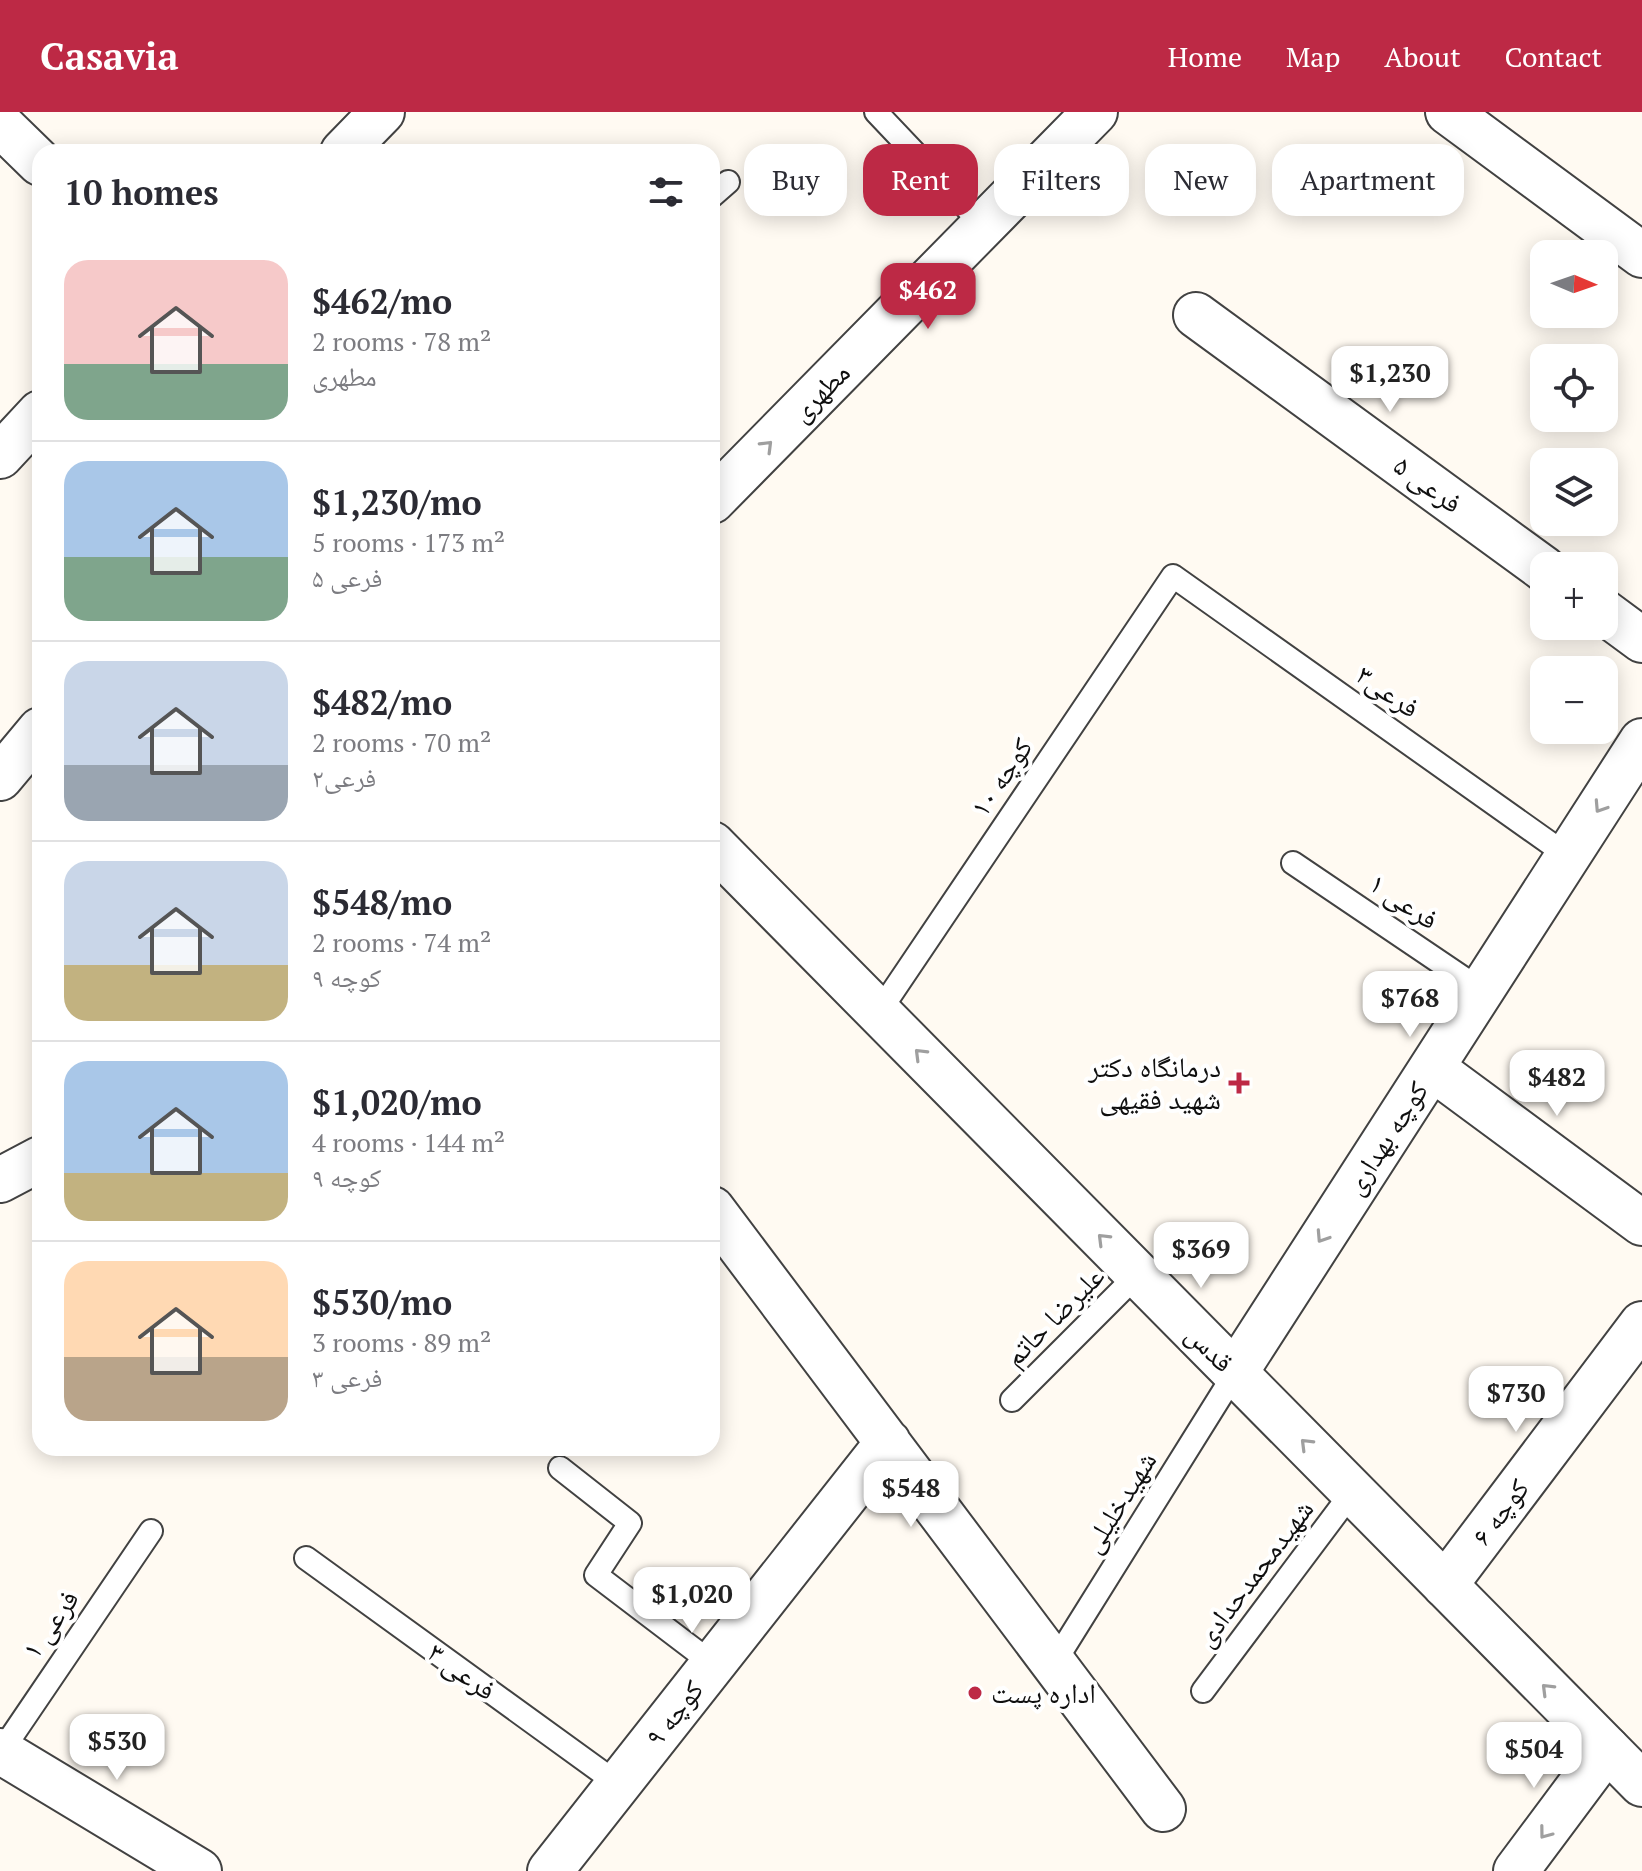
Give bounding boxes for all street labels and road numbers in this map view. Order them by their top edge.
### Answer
street label: مطهری [782,354,857,429]
street label: فرعی ۵ [1387,446,1470,521]
street label: فرعی۳ [1349,656,1427,726]
street label: کوچه ۱۰ [961,730,1040,823]
street label: فرعی ۱ [1362,864,1446,937]
street label: کوچه بهداری [1335,1073,1436,1202]
street label: علیرضا حاتم [995,1257,1113,1375]
street label: قدس [1178,1316,1242,1380]
street label: شهیدخلیلی [1073,1444,1164,1560]
street label: کوچه ۶ [1462,1470,1537,1553]
street label: شهیدمحمدحدادی [1186,1492,1321,1654]
street label: فرعی ۱ [13,1582,86,1665]
street label: فرعی ۳ [421,1633,504,1708]
street label: کوچه ۹ [636,1672,711,1753]

